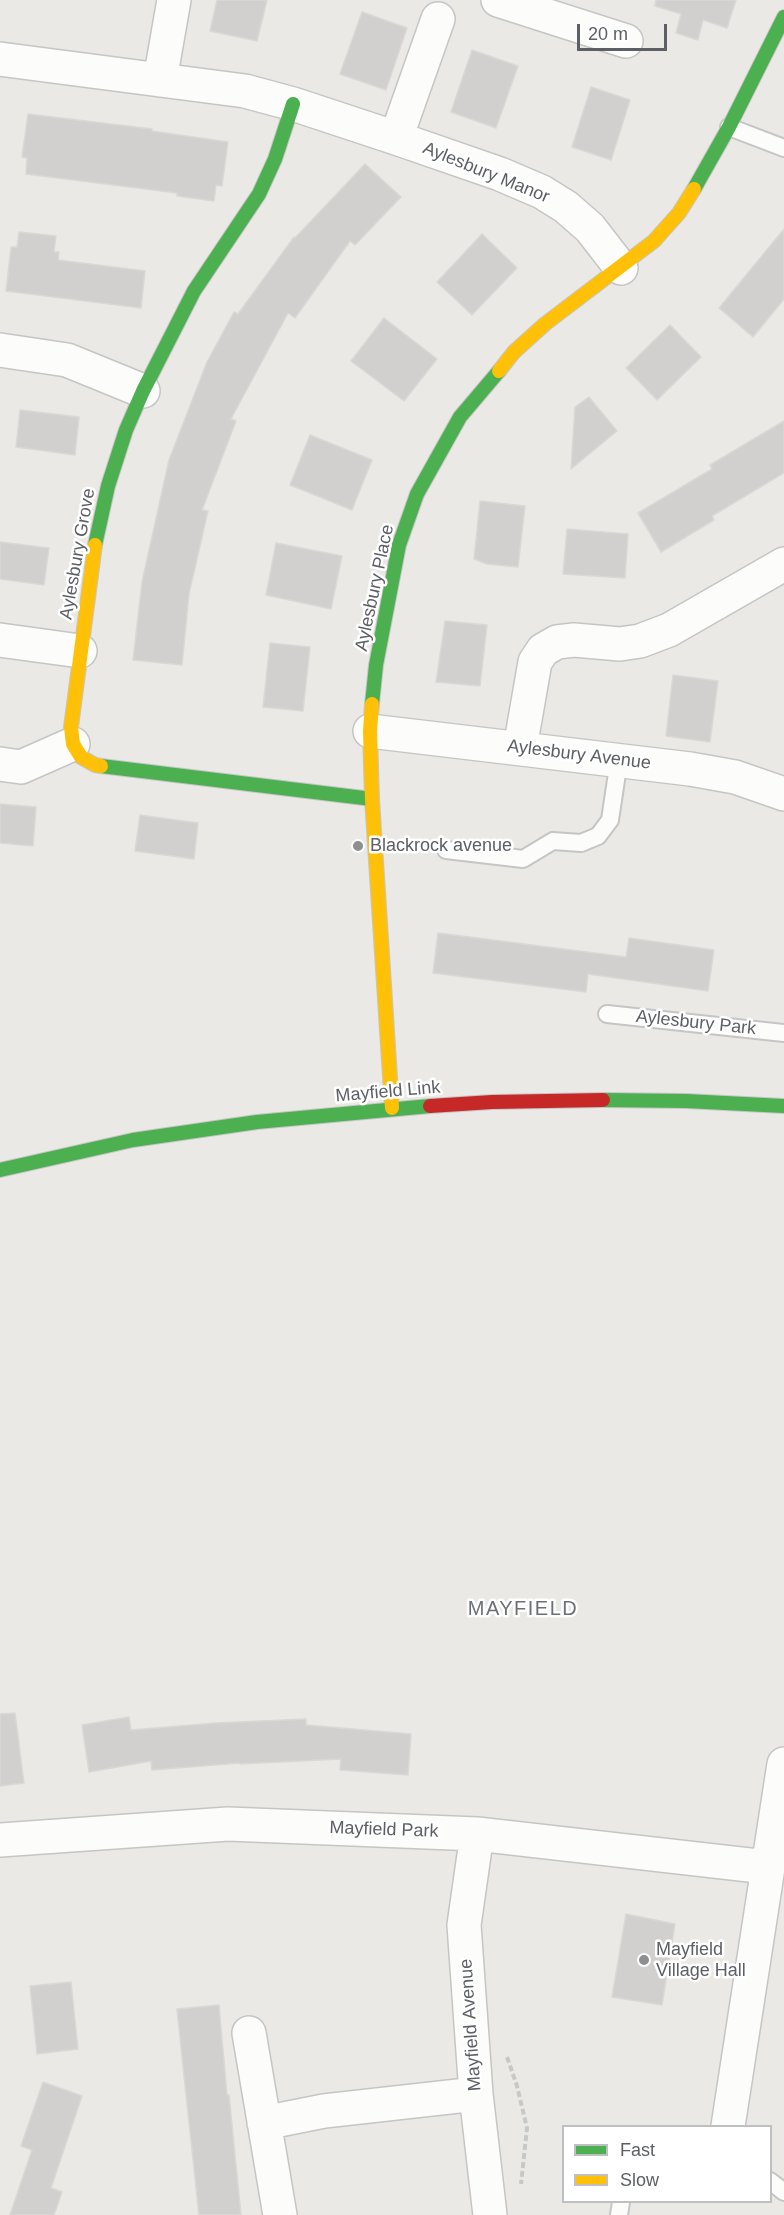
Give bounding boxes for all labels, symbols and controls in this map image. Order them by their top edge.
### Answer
scale bar [580,12,670,50]
text: 20 m [588,24,628,44]
street label: Aylesbury Manor [419,138,553,208]
street label: Aylesbury Grove [56,487,100,621]
street label: Aylesbury Place [351,523,399,653]
street label: Aylesbury Avenue [506,735,652,775]
place label: Blackrock avenue [370,835,512,857]
marker: Blackrock avenue [351,839,365,853]
street label: Aylesbury Park [635,1006,757,1040]
street label: Mayfield Link [335,1077,441,1107]
district label: MAYFIELD [468,1597,578,1621]
street label: Mayfield Park [329,1817,439,1843]
place label: Mayfield Village Hall [656,1939,746,1982]
marker: Mayfield Village Hall [637,1953,651,1967]
street label: Mayfield Avenue [456,1958,486,2092]
legend [562,2125,772,2203]
text: Fast [620,2140,655,2160]
text: Slow [620,2170,659,2190]

